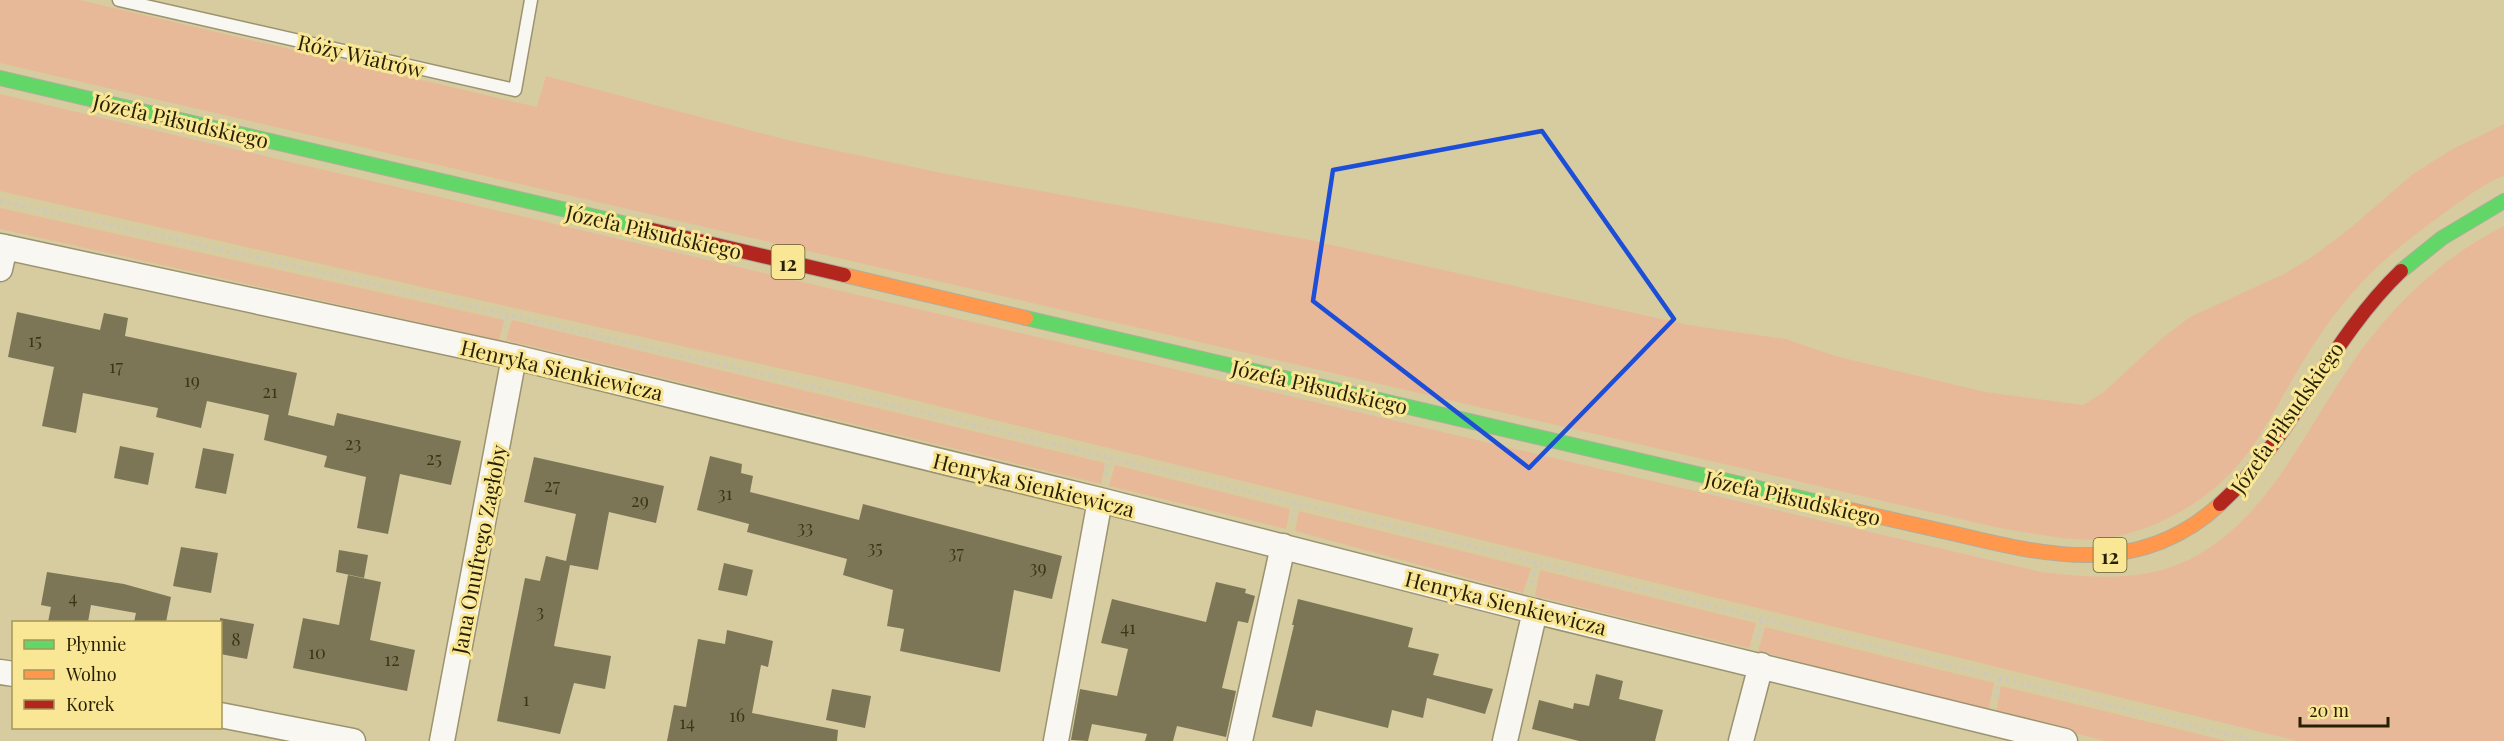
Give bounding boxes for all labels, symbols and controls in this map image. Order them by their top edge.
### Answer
street label: Róży Wiatrów [295,27,428,83]
street label: Józefa Piłsudskiego [90,86,272,154]
street label: Józefa Piłsudskiego [563,197,745,265]
road number: 12 [772,245,804,279]
house number: 15 [28,328,42,352]
street label: Henryka Sienkiewicza [458,332,666,406]
street label: Józefa Piłsudskiego [2223,336,2349,499]
street label: Józefa Piłsudskiego [1229,352,1411,420]
house number: 17 [109,354,124,378]
house number: 19 [184,368,200,392]
house number: 21 [262,379,278,403]
house number: 23 [345,431,361,455]
street label: Jana Onufrego Zagłoby [444,441,512,657]
street label: Henryka Sienkiewicza [930,445,1138,523]
house number: 25 [426,446,442,470]
street label: Józefa Piłsudskiego [1702,463,1884,531]
house number: 27 [544,473,561,497]
house number: 31 [718,481,733,505]
house number: 29 [631,488,649,512]
house number: 33 [797,515,813,539]
house number: 35 [867,535,883,559]
road number: 12 [2094,538,2126,572]
house number: 37 [948,540,964,564]
house number: 39 [1029,555,1047,579]
street label: Henryka Sienkiewicza [1402,563,1610,641]
house number: 4 [69,585,78,609]
house number: 3 [536,599,544,623]
house number: 41 [1120,615,1136,639]
legend [12,621,222,729]
house number: 8 [231,627,241,651]
text: Płynnie [66,632,126,656]
house number: 10 [308,640,326,664]
house number: 12 [384,647,400,671]
text: Wolno [65,662,117,686]
house number: 1 [523,687,530,711]
scale bar [2300,690,2388,728]
text: Korek [66,692,114,716]
text: 20 m [2309,698,2349,722]
house number: 16 [729,703,745,727]
house number: 14 [679,710,695,734]

